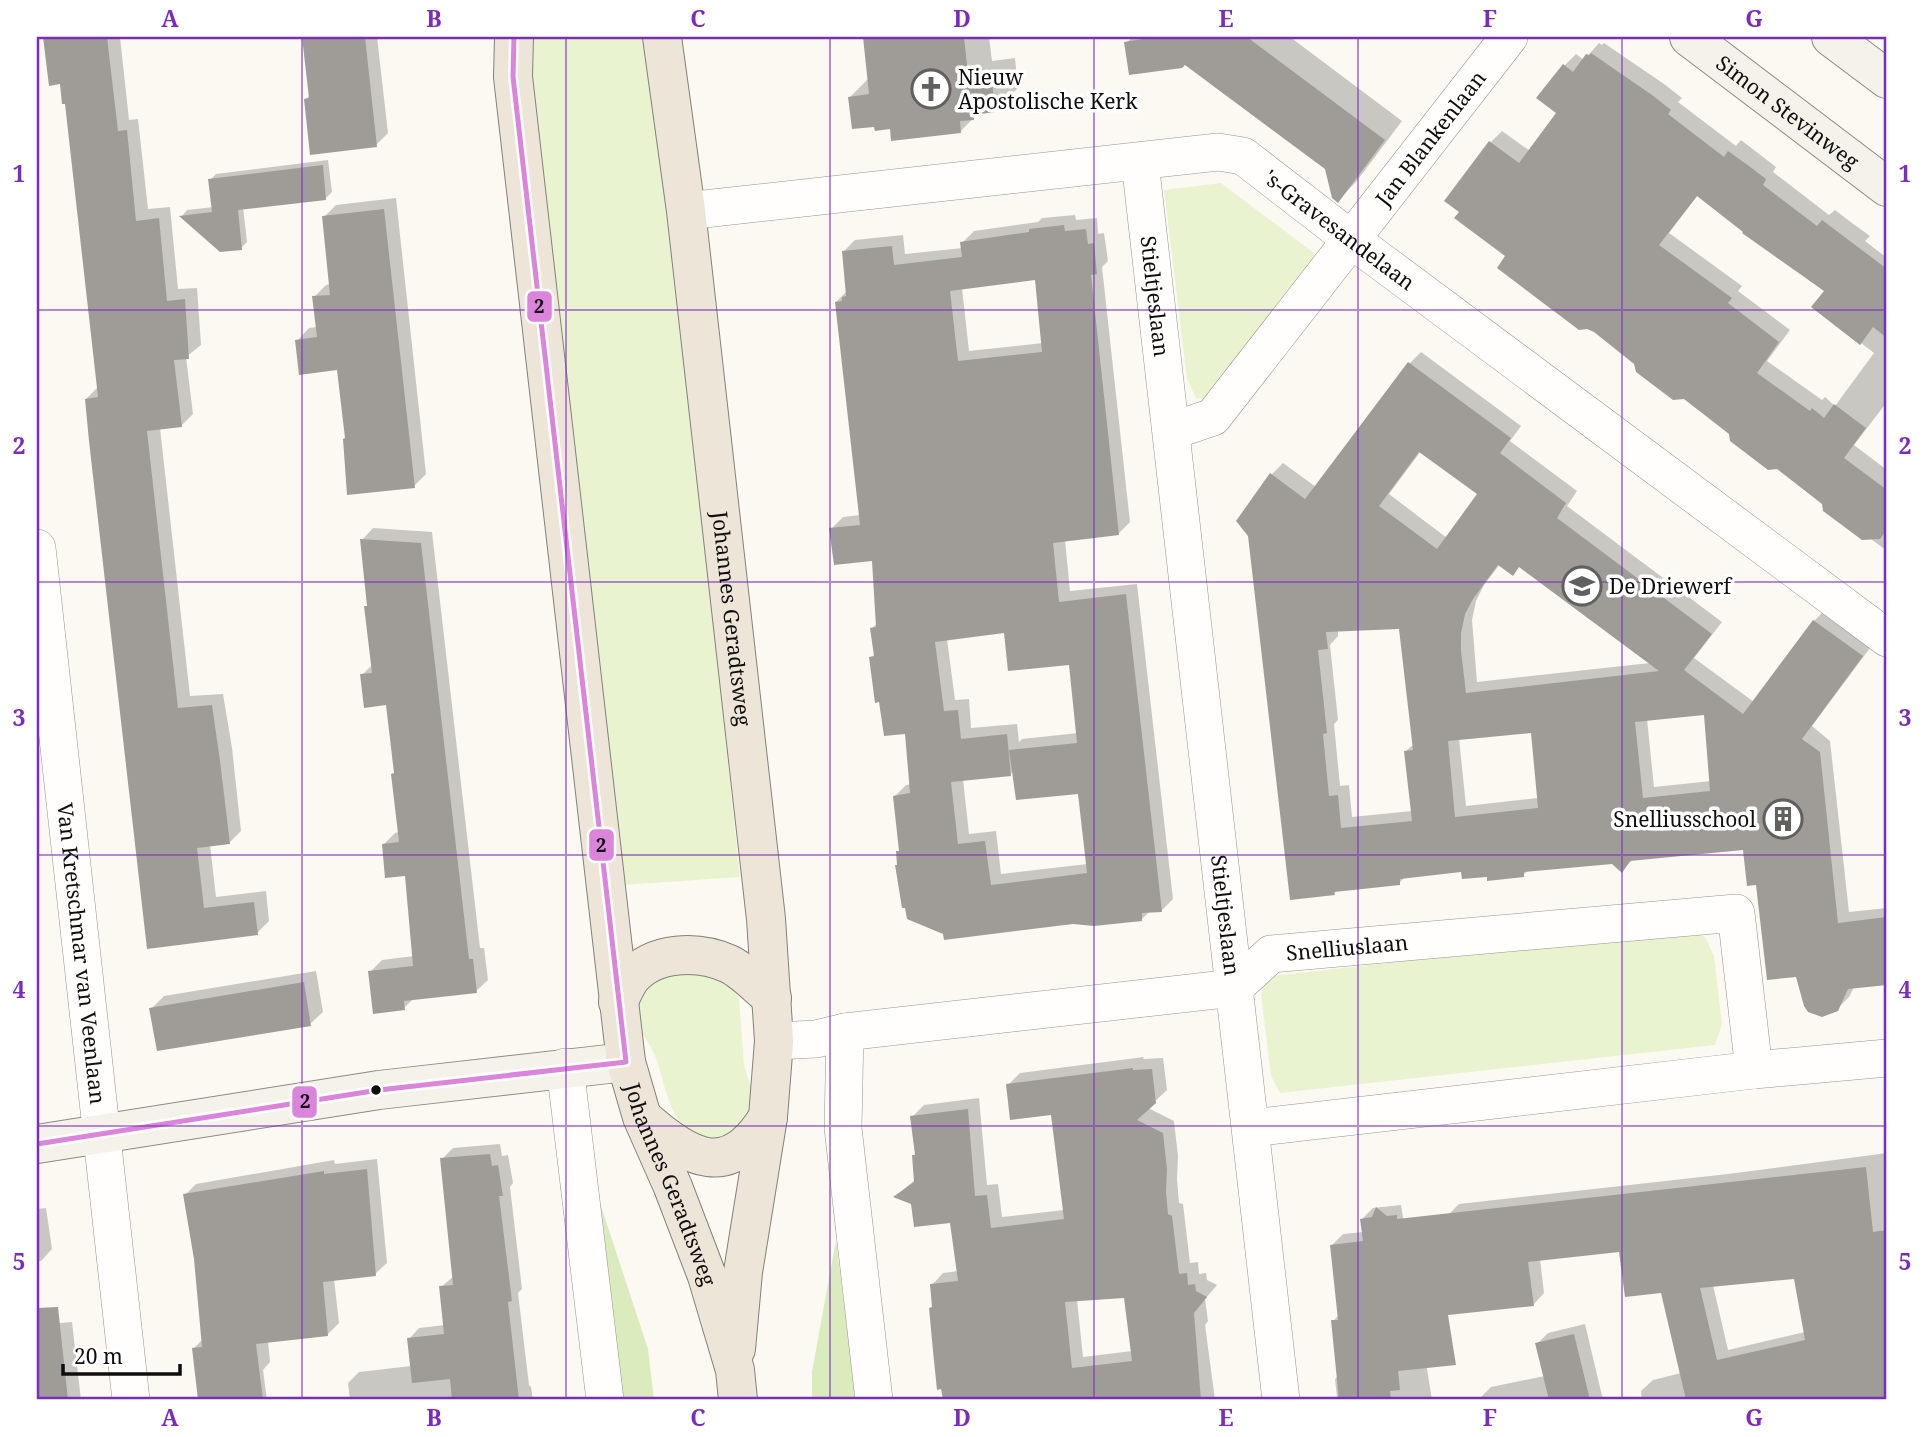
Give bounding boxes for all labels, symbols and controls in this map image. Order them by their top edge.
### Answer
text: A [161,2,179,34]
text: B [426,2,442,34]
text: C [690,2,706,34]
text: D [953,2,971,34]
text: E [1218,2,1234,34]
text: F [1483,2,1497,34]
text: G [1745,2,1763,34]
street label: Simon Stevinweg [1711,49,1866,176]
place label: Nieuw Apostolische Kerk [958,63,1138,115]
street label: Jan Blankenlaan [1368,65,1492,212]
church icon: Nieuw Apostolische Kerk [910,68,952,110]
text: 1 [13,157,26,189]
text: 1 [1899,157,1912,189]
street label: 's-Gravesandelaan [1258,163,1421,296]
street label: Stieltjeslaan [1134,234,1176,358]
line badge: 2 [526,290,553,323]
text: 2 [534,293,544,319]
text: 2 [13,429,26,461]
text: 2 [1899,429,1912,461]
street label: Johannes Geradtsweg [706,509,758,728]
school or university icon: De Driewerf [1561,565,1603,607]
place label: De Driewerf [1609,572,1733,600]
text: 3 [13,701,26,733]
text: 3 [1899,701,1912,733]
building icon: Snelliusschool [1762,798,1804,840]
street label: Van Kretschmar van Veenlaan [51,801,112,1106]
place label: Snelliusschool [1613,805,1756,833]
line badge: 2 [588,828,615,862]
text: 2 [596,832,606,858]
street label: Stieltjeslaan [1205,853,1247,977]
street label: Snelliuslaan [1285,928,1409,967]
text: 4 [13,973,26,1005]
text: 4 [1899,973,1912,1005]
street label: Johannes Geradtsweg [619,1079,723,1290]
unlabelled marker [369,1083,383,1097]
line badge: 2 [291,1085,318,1119]
text: 2 [300,1088,310,1114]
text: 5 [13,1245,26,1277]
text: 5 [1899,1245,1912,1277]
scale bar [63,1332,180,1376]
text: 20 m [74,1342,123,1370]
text: A [161,1401,179,1433]
text: B [426,1401,442,1433]
text: C [690,1401,706,1433]
text: D [953,1401,971,1433]
text: E [1218,1401,1234,1433]
text: F [1483,1401,1497,1433]
text: G [1745,1401,1763,1433]

